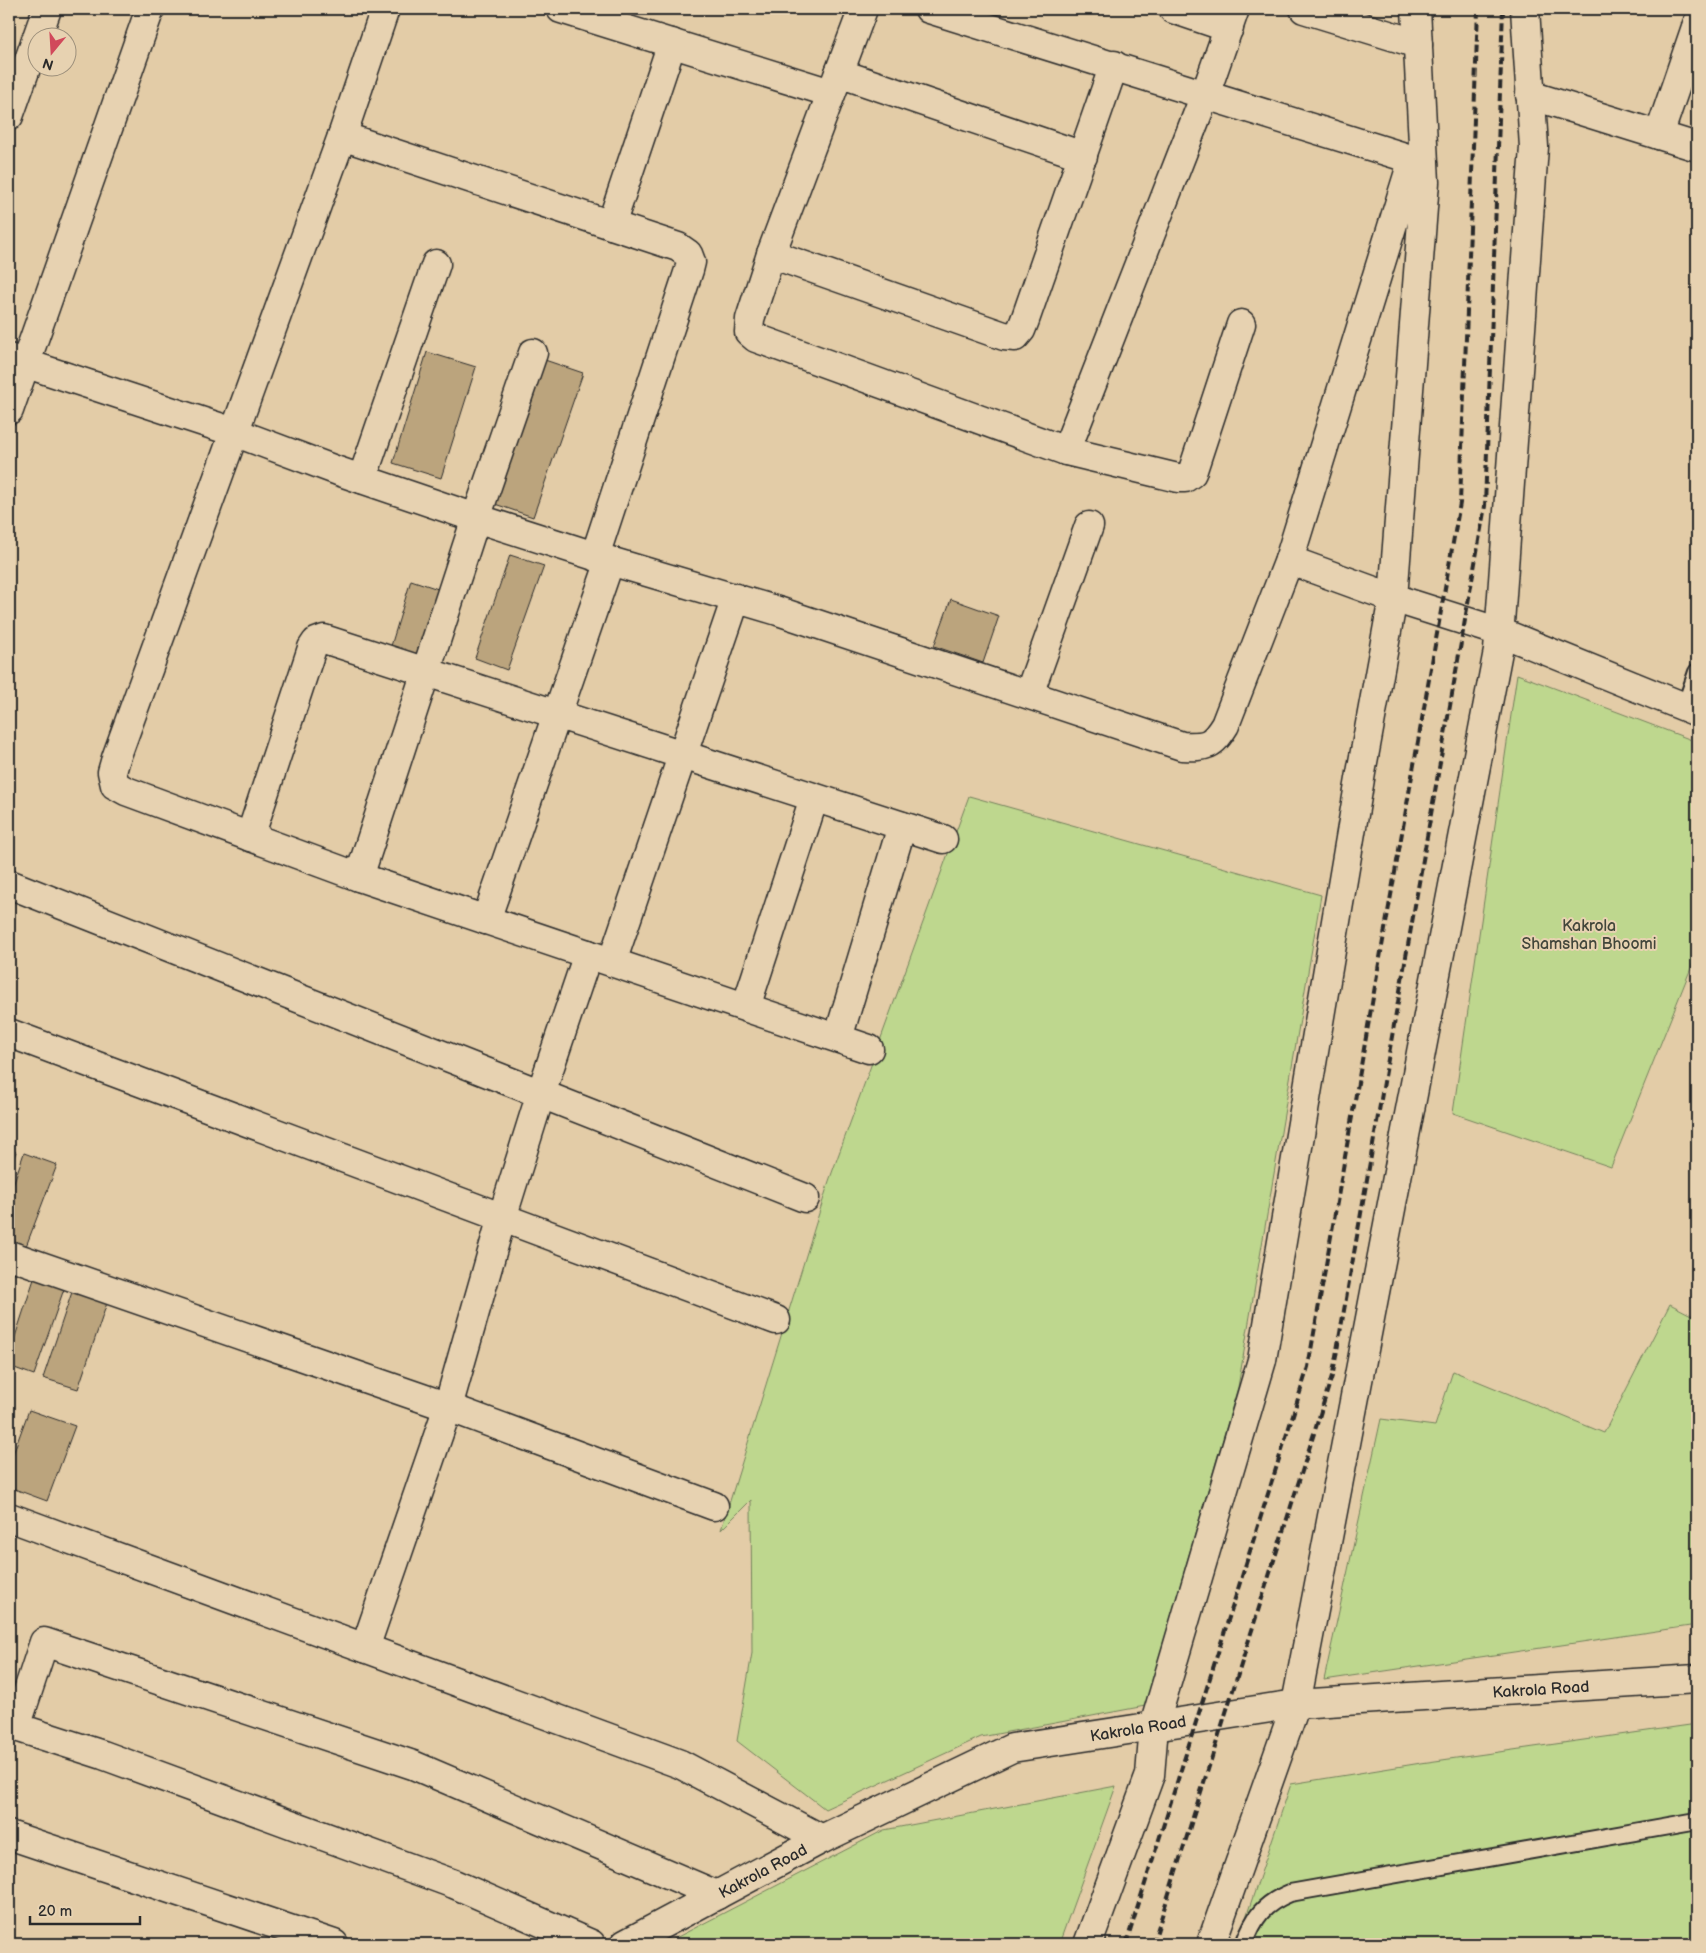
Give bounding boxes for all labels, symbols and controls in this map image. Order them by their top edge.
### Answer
north arrow [28,28,78,78]
text: N [41,54,56,74]
park label: Kakrola Shamshan Bhoomi [1522,917,1656,954]
street label: Kakrola Road [1492,1678,1590,1703]
street label: Kakrola Road [1089,1713,1188,1746]
street label: Kakrola Road [716,1841,811,1903]
scale bar [30,1893,140,1925]
text: 20 m [38,1902,72,1921]

